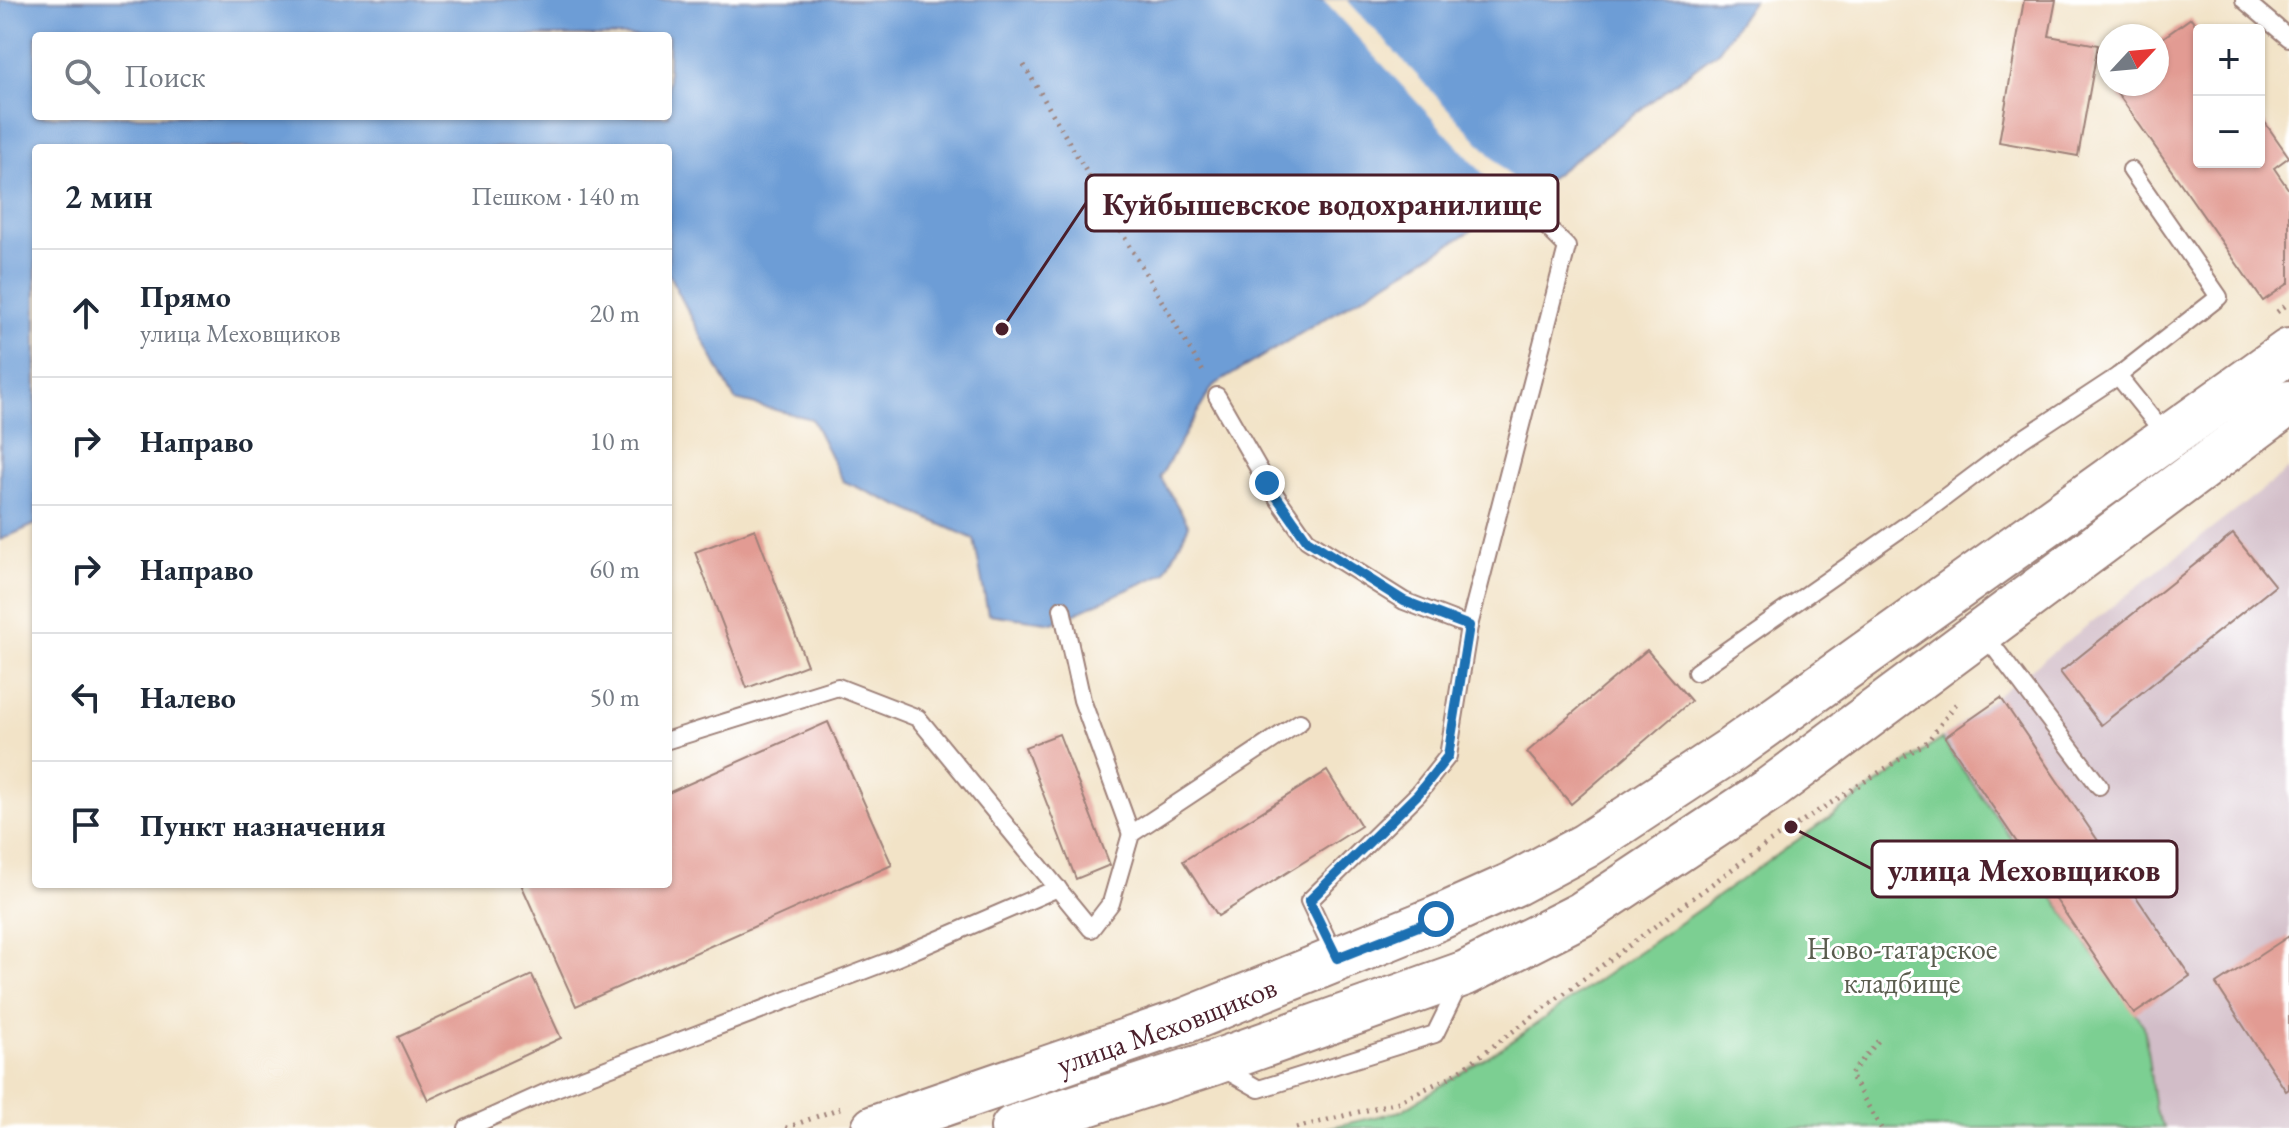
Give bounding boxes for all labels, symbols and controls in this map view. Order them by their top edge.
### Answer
north arrow [2097,24,2169,96]
map controls [2193,24,2265,168]
button: + [2193,24,2265,96]
search box [32,32,672,120]
icon: search [60,54,104,98]
text: Поиск [124,57,206,96]
button: − [2193,96,2265,168]
text: 2 мин [64,174,153,218]
callout: Куйбышевское водохранилище [1086,175,1558,231]
text: Пешком · 140 m [471,179,640,213]
text: Куйбышевское водохранилище [1102,183,1542,225]
text: Прямо [140,277,231,316]
icon: ahead [64,291,108,335]
text: 20 m [590,296,640,330]
text: улица Меховщиков [140,316,341,350]
icon: right [64,419,108,463]
text: Направо [140,422,253,461]
text: 10 m [590,424,640,458]
route end [1249,465,1285,501]
icon: right [64,547,108,591]
text: Направо [140,550,253,589]
text: 60 m [590,552,640,586]
icon: left [64,675,108,719]
text: Налево [140,678,236,717]
text: 50 m [590,680,640,714]
icon: arrive [64,803,108,847]
text: Пункт назначения [140,806,386,845]
callout: улица Меховщиков [1872,841,2177,897]
text: улица Меховщиков [1887,849,2161,891]
route start [1418,901,1454,937]
park label: Ново-татарское кладбище [1806,929,1998,1002]
street label: улица Меховщиков [1051,966,1282,1083]

